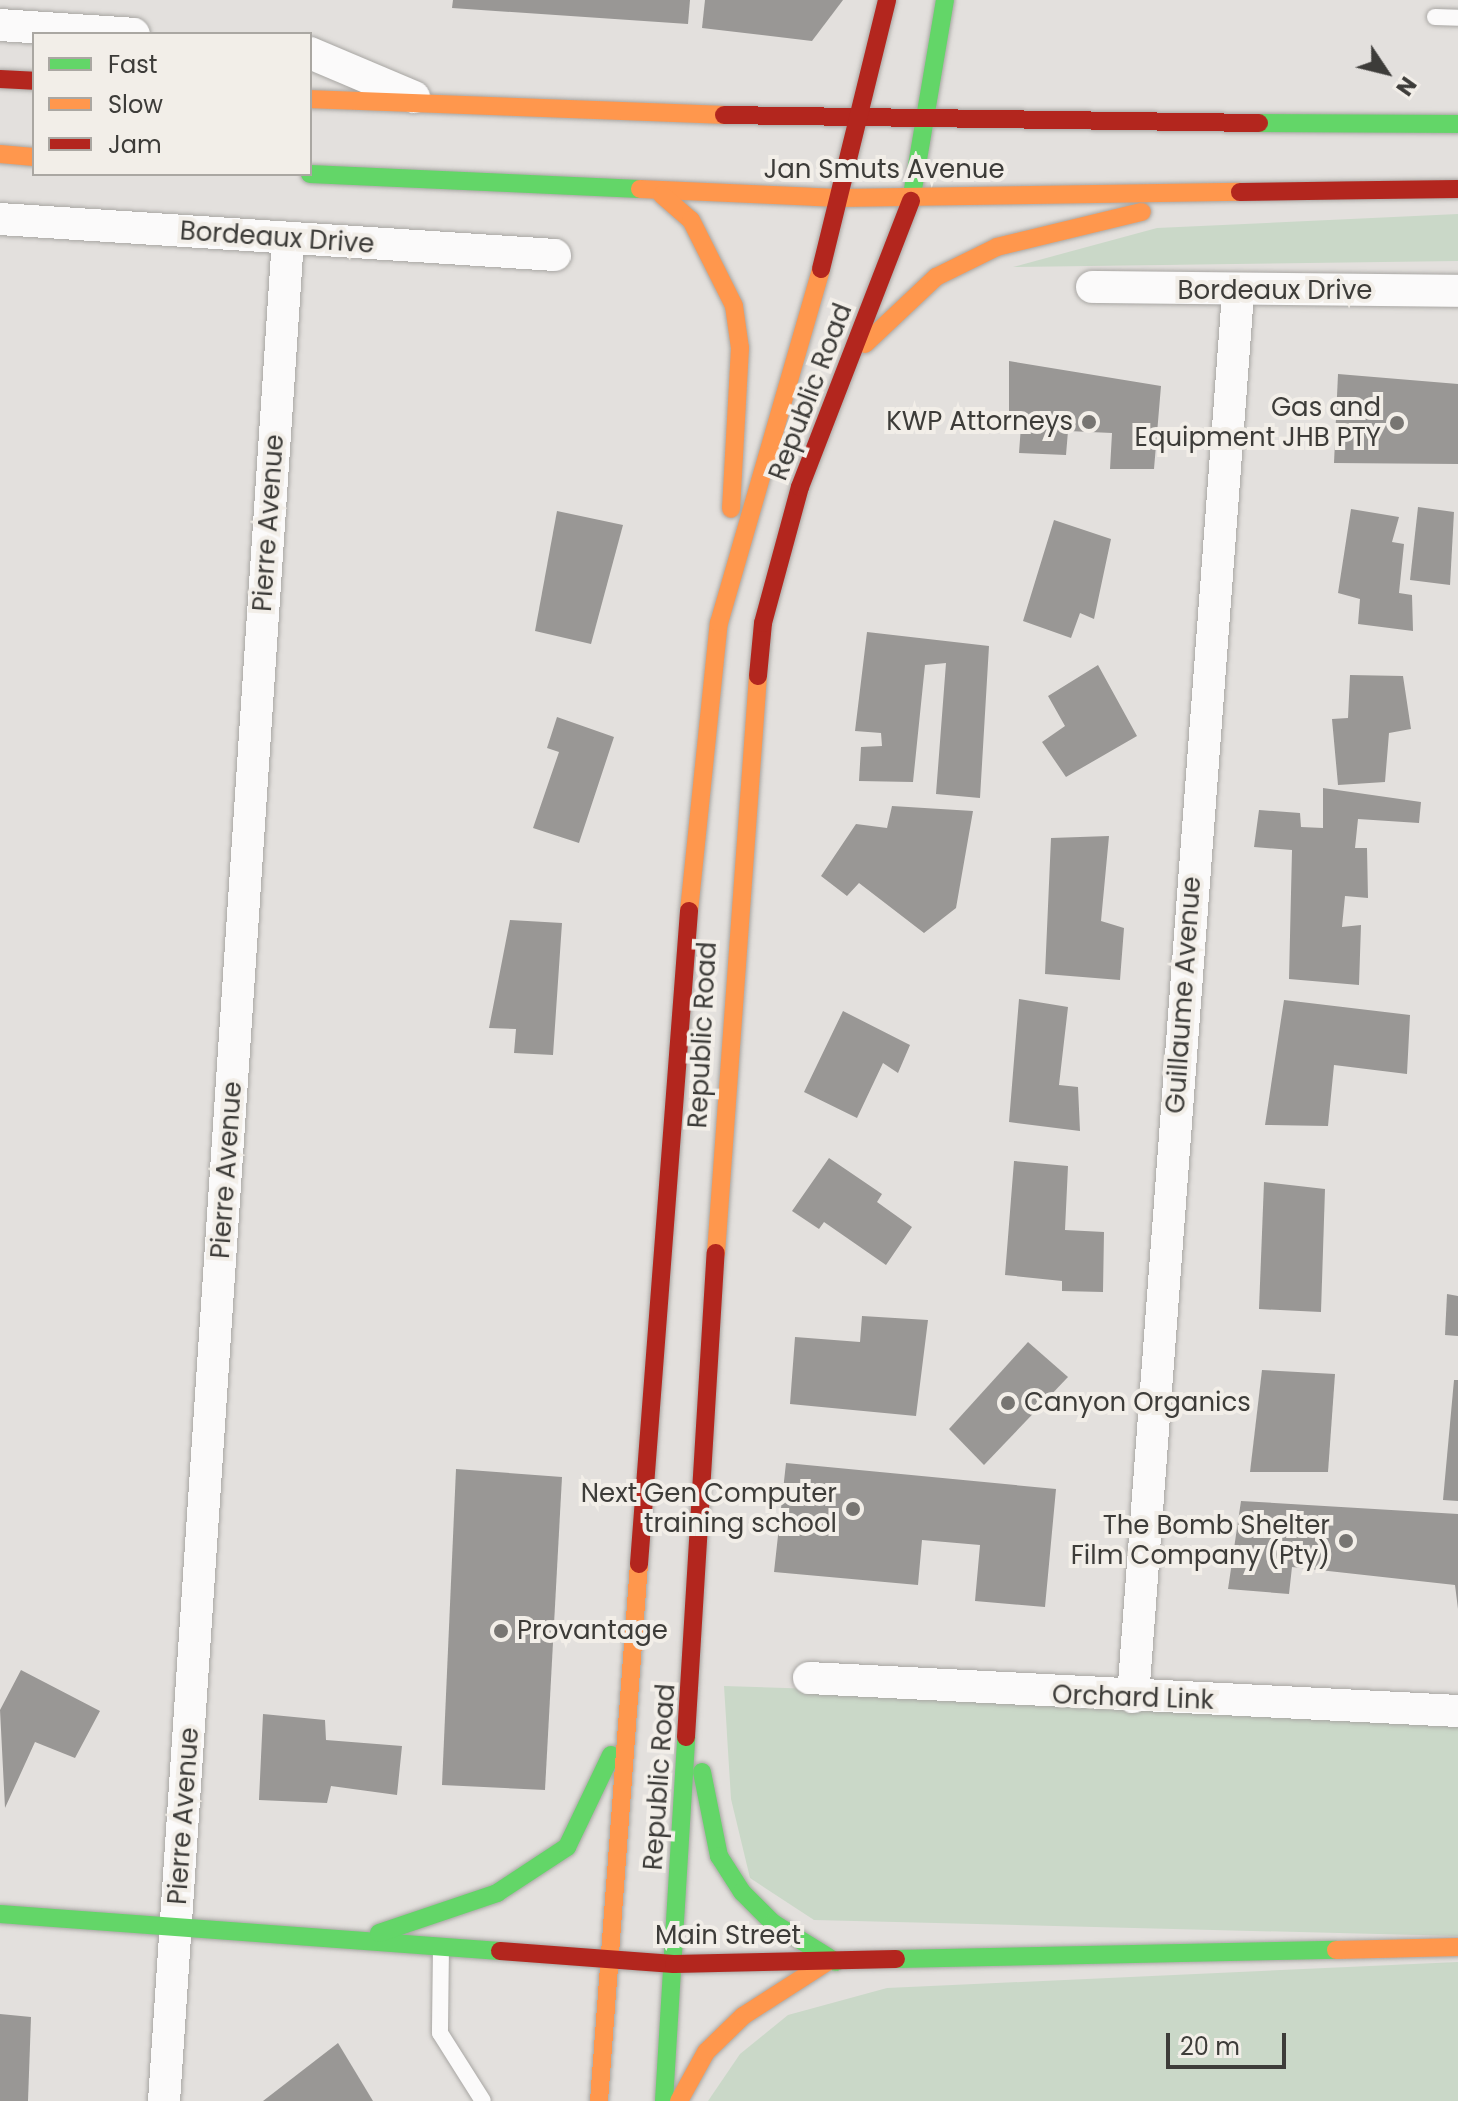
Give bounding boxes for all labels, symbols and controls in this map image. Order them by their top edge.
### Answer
legend [32,32,312,176]
north arrow [1346,32,1426,112]
text: Fast [108,48,158,81]
text: N [1389,70,1424,102]
text: Slow [108,88,163,121]
text: Jam [108,128,162,161]
street label: Jan Smuts Avenue [763,154,1005,186]
street label: Bordeaux Drive [179,216,375,260]
street label: Bordeaux Drive [1178,275,1372,307]
street label: Republic Road [763,299,859,485]
place label: Gas and Equipment JHB PTY [1135,392,1381,454]
place label: KWP Attorneys [886,406,1073,438]
marker: KWP Attorneys [1080,413,1098,431]
marker: Gas and Equipment JHB PTY [1388,414,1406,432]
street label: Pierre Avenue [247,433,291,613]
street label: Guillaume Avenue [1160,875,1208,1115]
street label: Republic Road [683,941,723,1129]
street label: Pierre Avenue [205,1080,249,1260]
place label: Canyon Organics [1024,1387,1251,1419]
marker: Canyon Organics [999,1394,1017,1412]
place label: Next Gen Computer training school [581,1478,837,1540]
marker: Next Gen Computer training school [844,1500,862,1518]
place label: The Bomb Shelter Film Company (Pty) [1071,1510,1330,1572]
marker: The Bomb Shelter Film Company (Pty) [1337,1532,1355,1550]
place label: Provantage [517,1615,668,1647]
marker: Provantage [492,1622,510,1640]
street label: Orchard Link [1052,1680,1214,1716]
street label: Republic Road [638,1683,682,1871]
street label: Pierre Avenue [162,1726,206,1906]
street label: Main Street [655,1920,801,1952]
scale bar [1170,2017,1290,2067]
text: 20 m [1180,2030,1240,2063]

